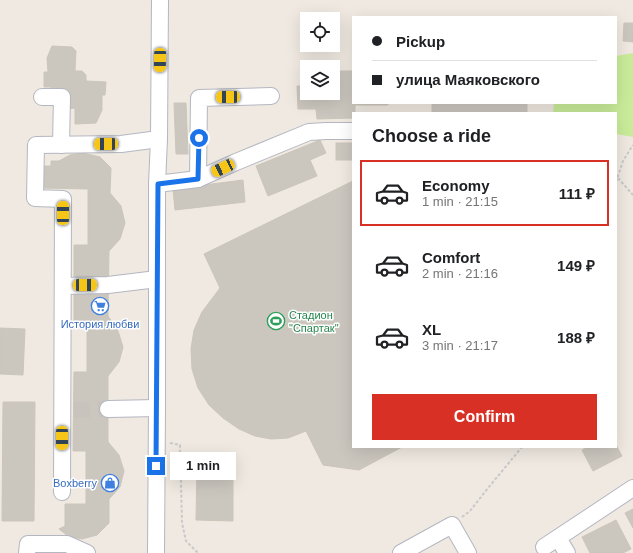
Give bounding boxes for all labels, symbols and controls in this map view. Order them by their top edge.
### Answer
map controls [300,12,340,100]
button: locate [300,12,340,52]
text: Pickup [396,33,445,50]
car [154,48,166,72]
button: layers [300,60,340,100]
text: улица Маяковского [396,71,540,88]
car [216,91,240,103]
text: Choose a ride [372,126,491,146]
route start [190,129,208,147]
car [94,138,118,150]
car [210,157,236,179]
icon: car [374,175,410,211]
text: Economy [422,177,490,194]
text: 111 ₽ [559,185,595,202]
text: 1 min · 21:15 [422,194,498,209]
car [57,201,69,225]
icon: car [374,247,410,283]
text: Comfort [422,249,480,266]
text: 149 ₽ [557,257,595,274]
text: 2 min · 21:16 [422,266,498,281]
car [73,279,97,291]
supermarket icon: История любви [90,296,110,316]
place label: Стадион "Спартак" [289,309,339,334]
sports icon: Стадион "Спартак" [266,311,286,331]
place label: История любви [61,318,139,330]
icon: car [374,319,410,355]
text: XL [422,321,441,338]
text: 188 ₽ [557,329,595,346]
text: 3 min · 21:17 [422,338,498,353]
button: Confirm [372,394,597,440]
car [56,426,68,450]
callout: 1 min [170,452,236,480]
route end [147,457,165,475]
text: 1 min [186,458,220,473]
shop icon: Boxberry [100,473,120,493]
place label: Boxberry [53,477,97,489]

